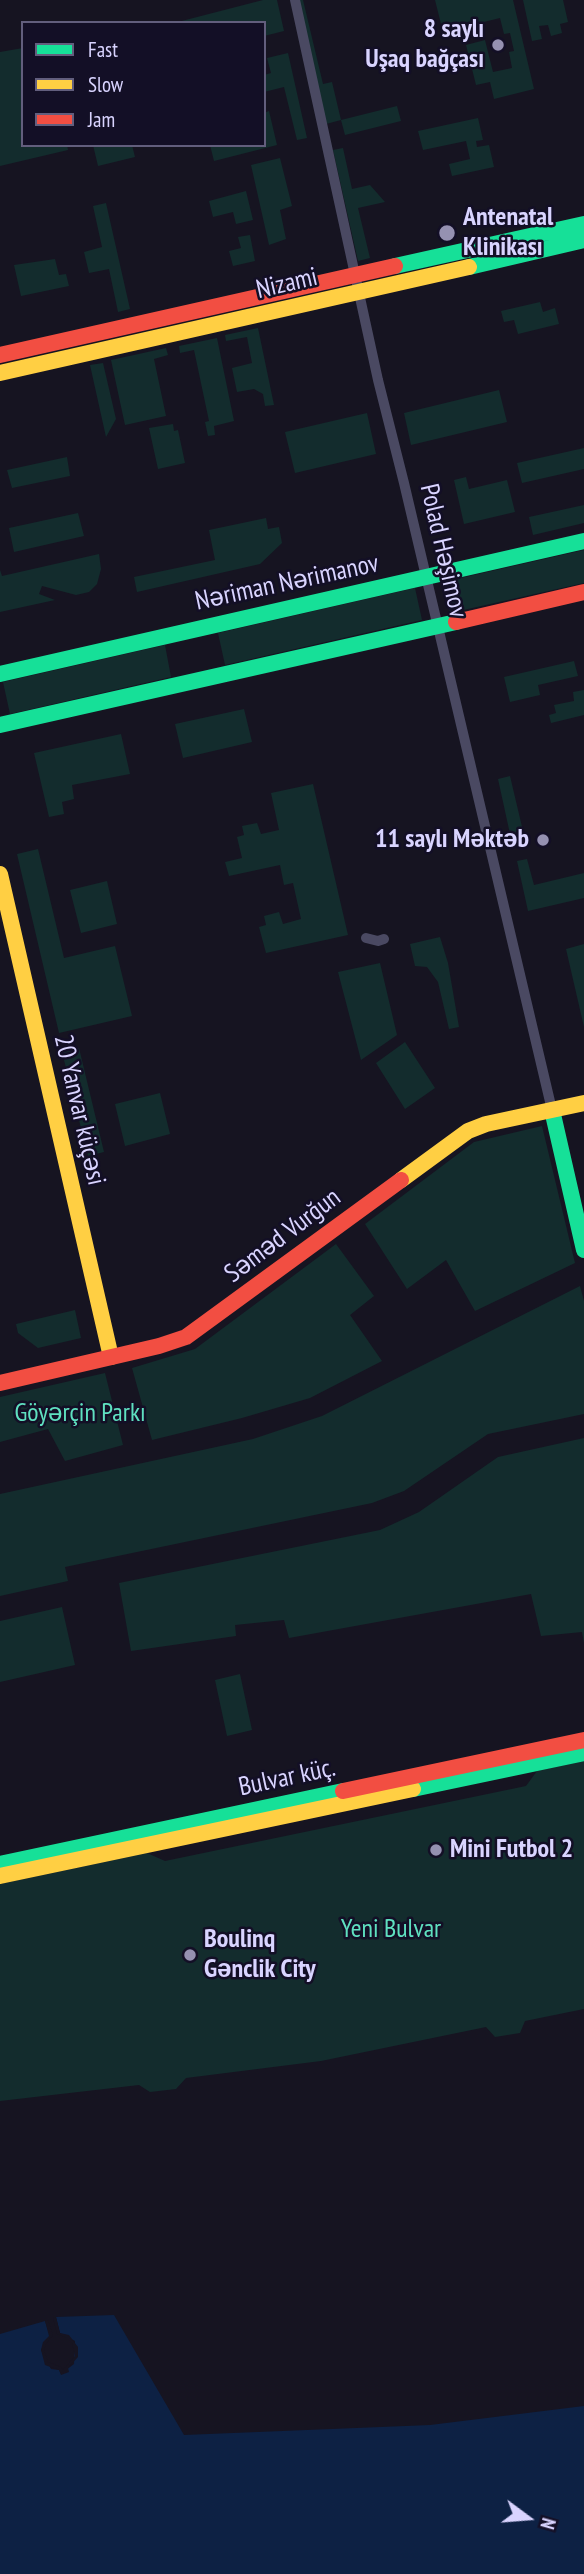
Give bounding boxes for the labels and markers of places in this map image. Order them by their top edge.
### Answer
place label: 8 saylı Uşaq bağçası [365,14,484,76]
marker: 8 saylı Uşaq bağçası [490,37,506,53]
place label: Antenatal Klinikası [463,202,553,264]
marker: Antenatal Klinikası [437,223,457,243]
place label: 11 saylı Məktəb [375,824,529,856]
marker: 11 saylı Məktəb [535,832,551,848]
place label: Mini Futbol 2 [450,1834,573,1866]
marker: Mini Futbol 2 [428,1842,444,1858]
place label: Boulinq Gənclik City [204,1924,316,1986]
marker: Boulinq Gənclik City [182,1947,198,1963]

